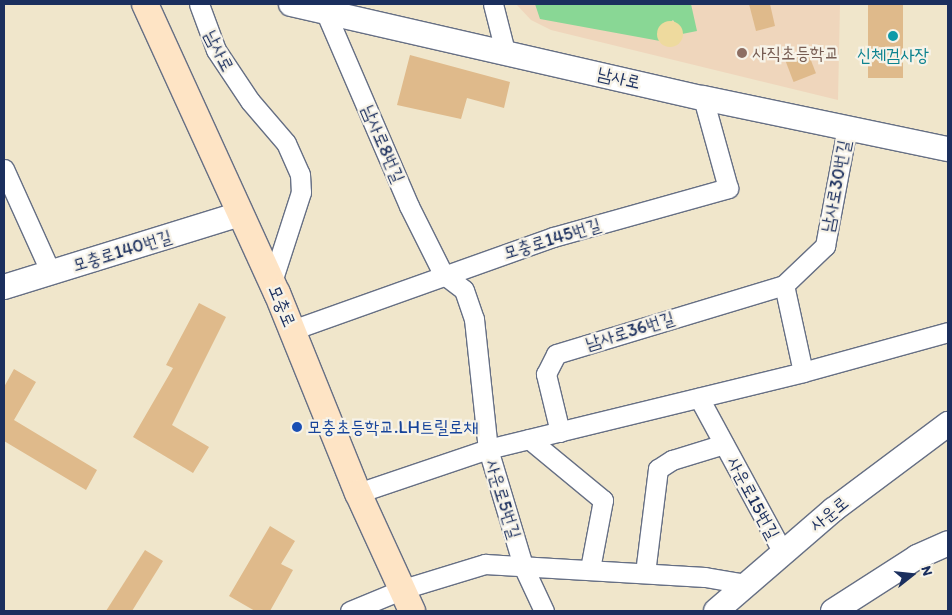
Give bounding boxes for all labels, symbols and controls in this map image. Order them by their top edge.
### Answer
street label: 남사로 [200,27,238,75]
marker: 신체검사장 [887,30,899,42]
place label: 사직초등학교 [752,42,839,64]
place label: 신체검사장 [857,44,929,66]
marker: 사직초등학교 [736,47,748,59]
street label: 남사로 [595,63,643,93]
street label: 남사로8번길 [357,102,409,186]
street label: 남사로30번길 [816,138,856,234]
street label: 모충로145번길 [501,214,603,264]
street label: 모충로140번길 [70,226,174,276]
street label: 모충로 [264,282,300,330]
street label: 남사로36번길 [583,307,677,355]
place label: 모충초등학교.LH트릴로채 [307,416,478,438]
marker: 모충초등학교.LH트릴로채 [291,421,303,433]
street label: 사운로15번길 [722,453,784,543]
street label: 사운로5번길 [481,457,525,541]
street label: 사운로 [805,492,853,536]
north arrow [887,550,937,600]
text: N [917,564,936,578]

